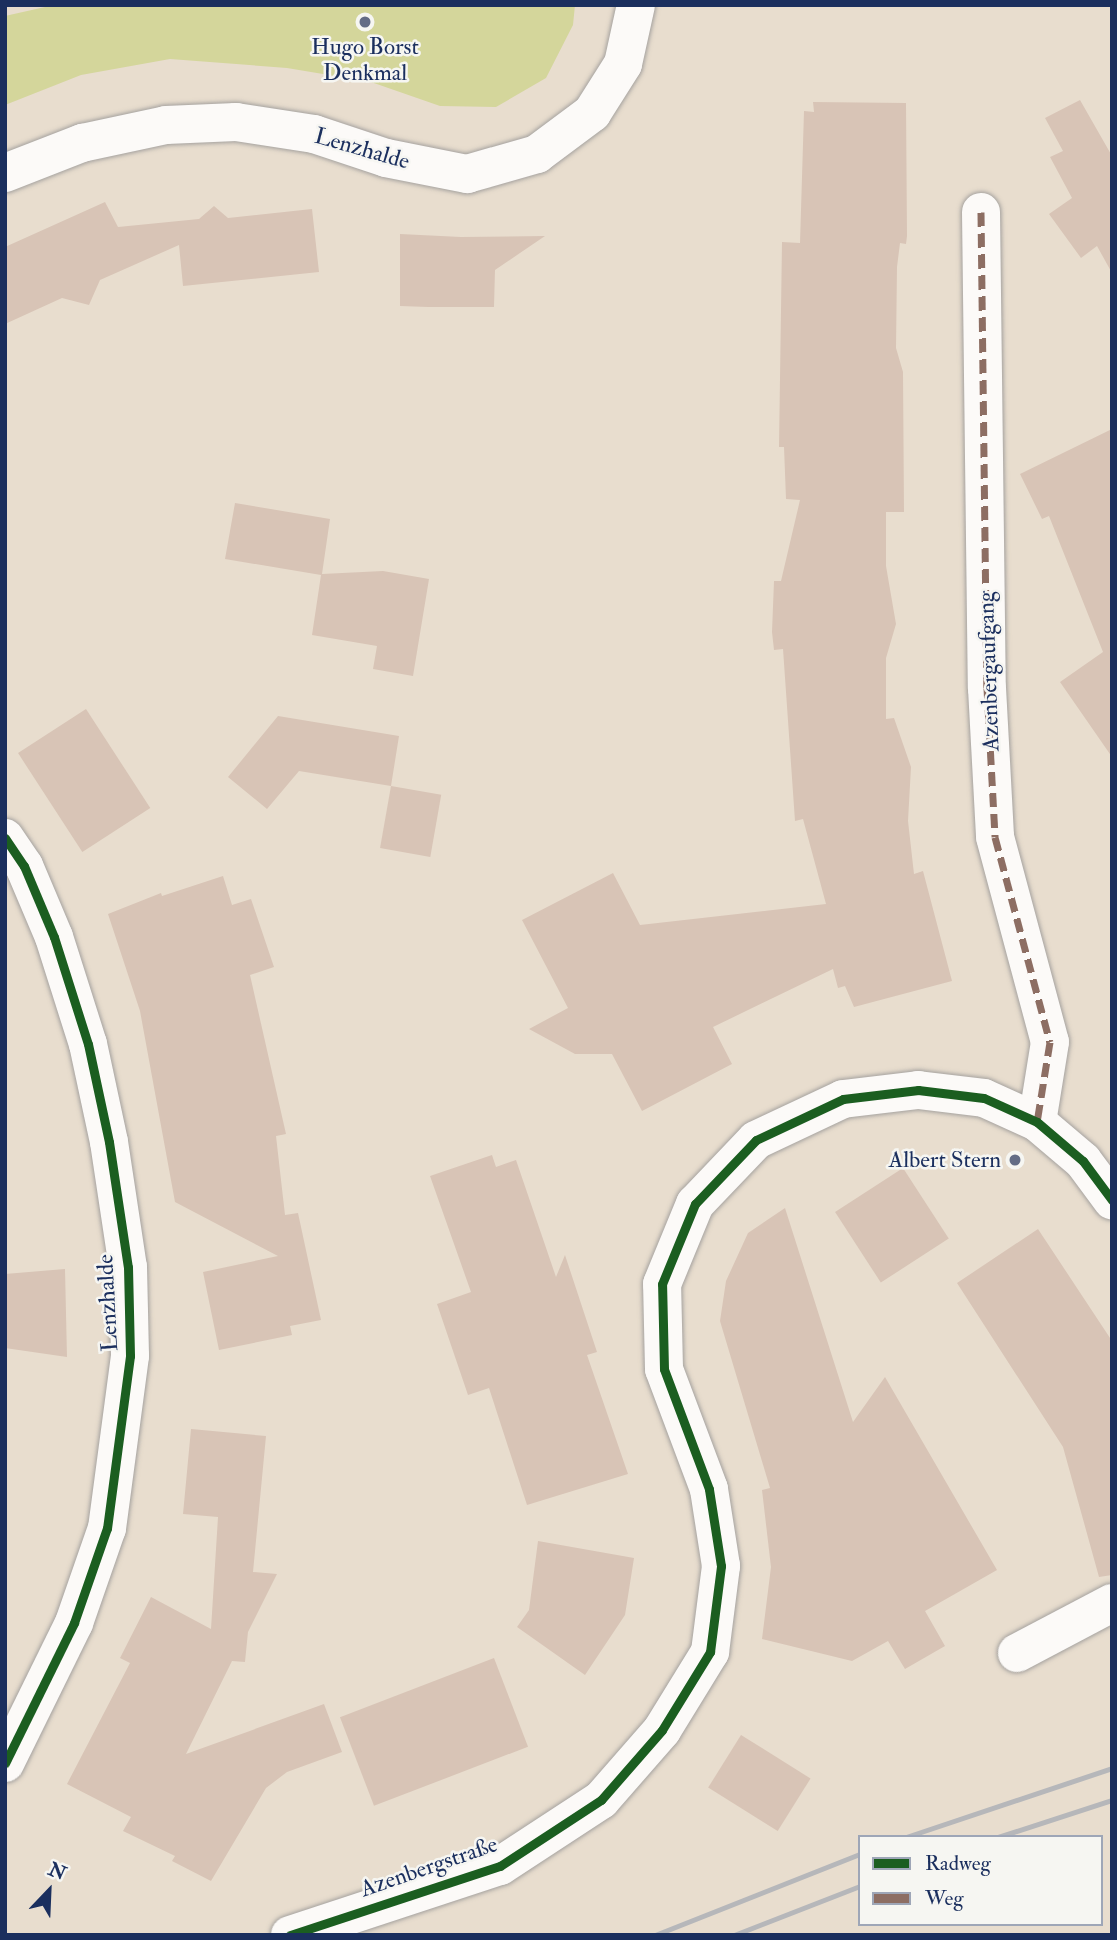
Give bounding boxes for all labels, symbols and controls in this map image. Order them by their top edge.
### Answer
marker: Hugo Borst Denkmal [357,14,373,30]
place label: Hugo Borst Denkmal [311,33,419,87]
street label: Lenzhalde [311,122,413,176]
street label: Azenbergaufgang [972,590,1006,752]
place label: Albert Stern [889,1146,1001,1174]
marker: Albert Stern [1007,1152,1023,1168]
street label: Lenzhalde [92,1254,124,1352]
street label: Azenbergstraße [357,1831,501,1903]
legend [858,1835,1103,1926]
text: Radweg [925,1850,991,1877]
north arrow [14,1856,84,1926]
text: N [45,1857,70,1886]
text: Weg [925,1885,964,1912]

